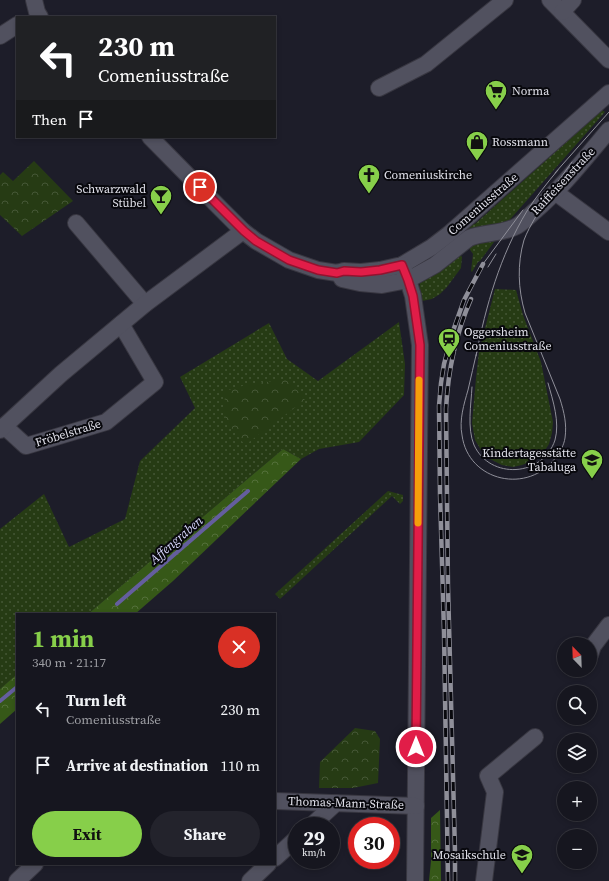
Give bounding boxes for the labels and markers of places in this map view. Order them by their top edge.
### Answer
supermarket icon: Norma [483,78,509,111]
place label: Norma [512,83,550,99]
shop icon: Rossmann [464,129,490,162]
place label: Rossmann [492,134,548,150]
church icon: Comeniuskirche [356,162,382,195]
place label: Comeniuskirche [384,167,472,183]
pin [183,170,217,204]
place label: Schwarzwald Stübel [76,181,146,211]
bar icon: Schwarzwald Stübel [148,183,174,216]
place label: Oggersheim Comeniusstraße [464,324,552,354]
station icon: Oggersheim Comeniusstraße [436,326,462,359]
place label: Kindertagesstätte Tabaluga [482,445,577,475]
school or university icon: Kindertagesstätte Tabaluga [579,447,605,480]
school or university icon: Mosaikschule [509,842,535,875]
place label: Mosaikschule [433,847,506,863]

